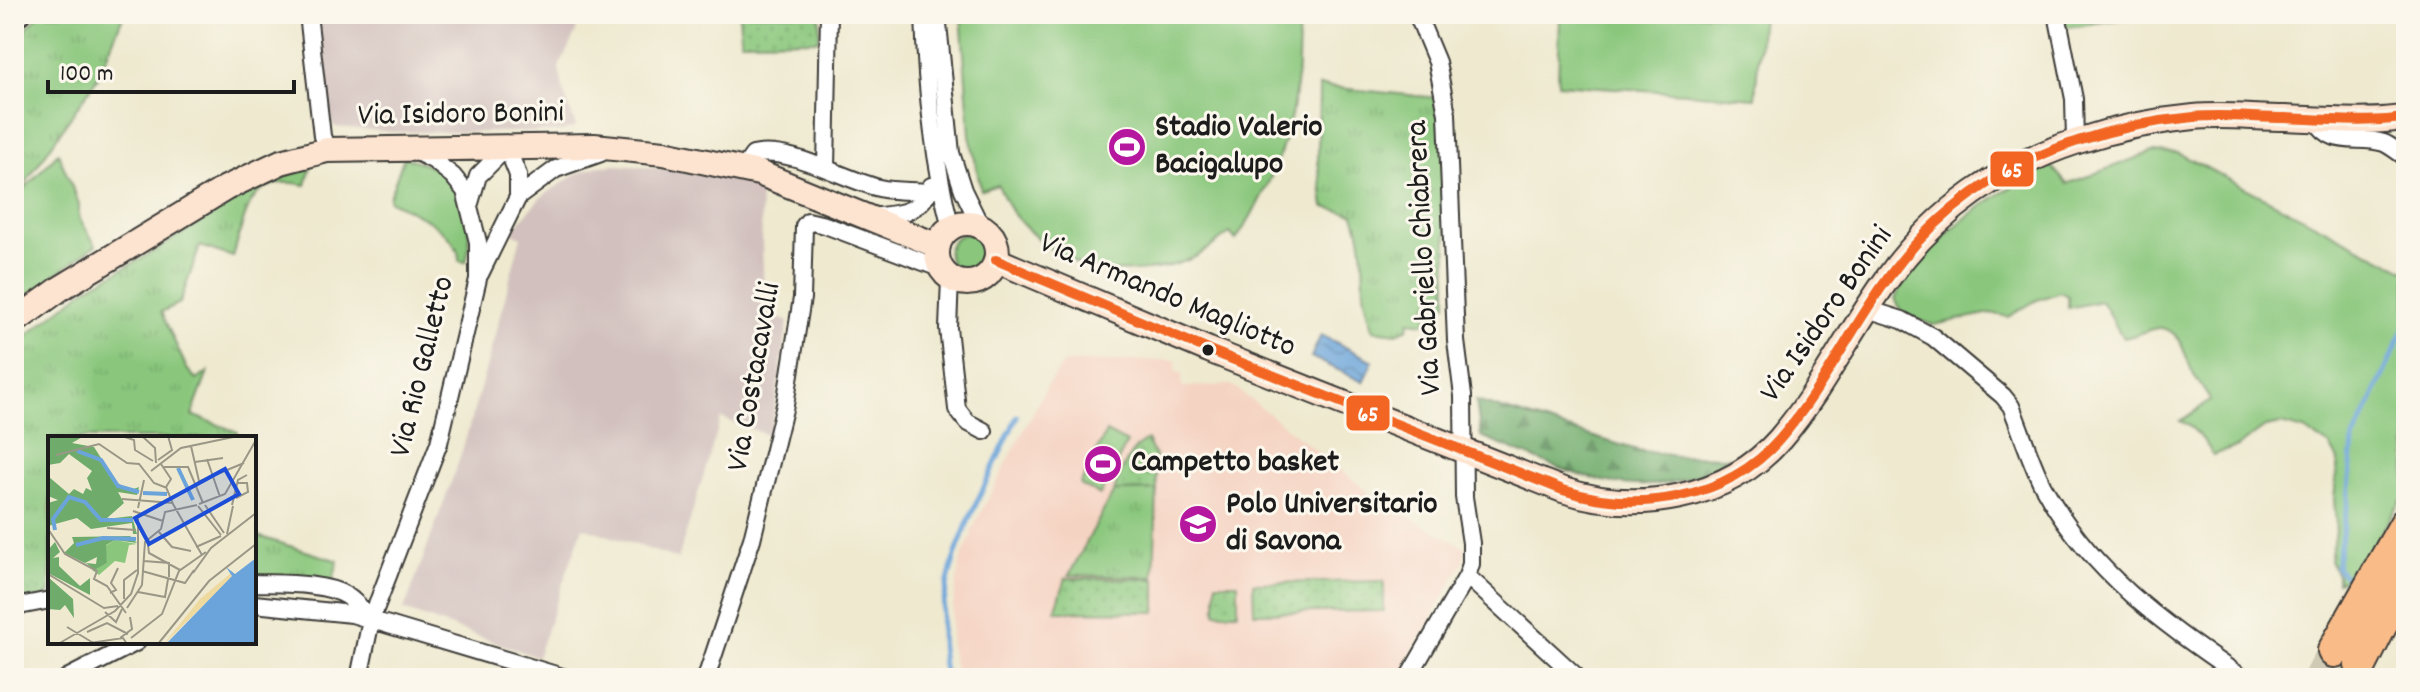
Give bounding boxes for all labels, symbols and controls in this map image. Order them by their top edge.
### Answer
scale bar [48,44,294,94]
text: 100 m [60,58,113,92]
street label: Via Isidoro Bonini [358,91,565,141]
place label: Stadio Valerio Bacigalupo [1155,106,1322,189]
street label: Via Gabriello Chiabrera [1396,118,1456,397]
sports icon: Stadio Valerio Bacigalupo [1106,126,1148,168]
line badge: 65 [1989,150,2035,188]
text: 65 [2002,157,2022,188]
street label: Via Isidoro Bonini [1750,217,1906,413]
street label: Via Armando Magliotto [1032,222,1302,372]
street label: Via Rio Galletto [379,272,469,462]
street label: Via Costacavalli [717,279,795,475]
unlabelled marker [1200,342,1216,358]
line badge: 65 [1345,394,1391,432]
text: 65 [1358,401,1378,432]
inset map [48,436,256,644]
place label: Campetto basket [1131,441,1339,487]
sports icon: Campetto basket [1082,443,1124,485]
place label: Polo Universitario di Savona [1226,483,1437,566]
school or university icon: Polo Universitario di Savona [1177,503,1219,545]

